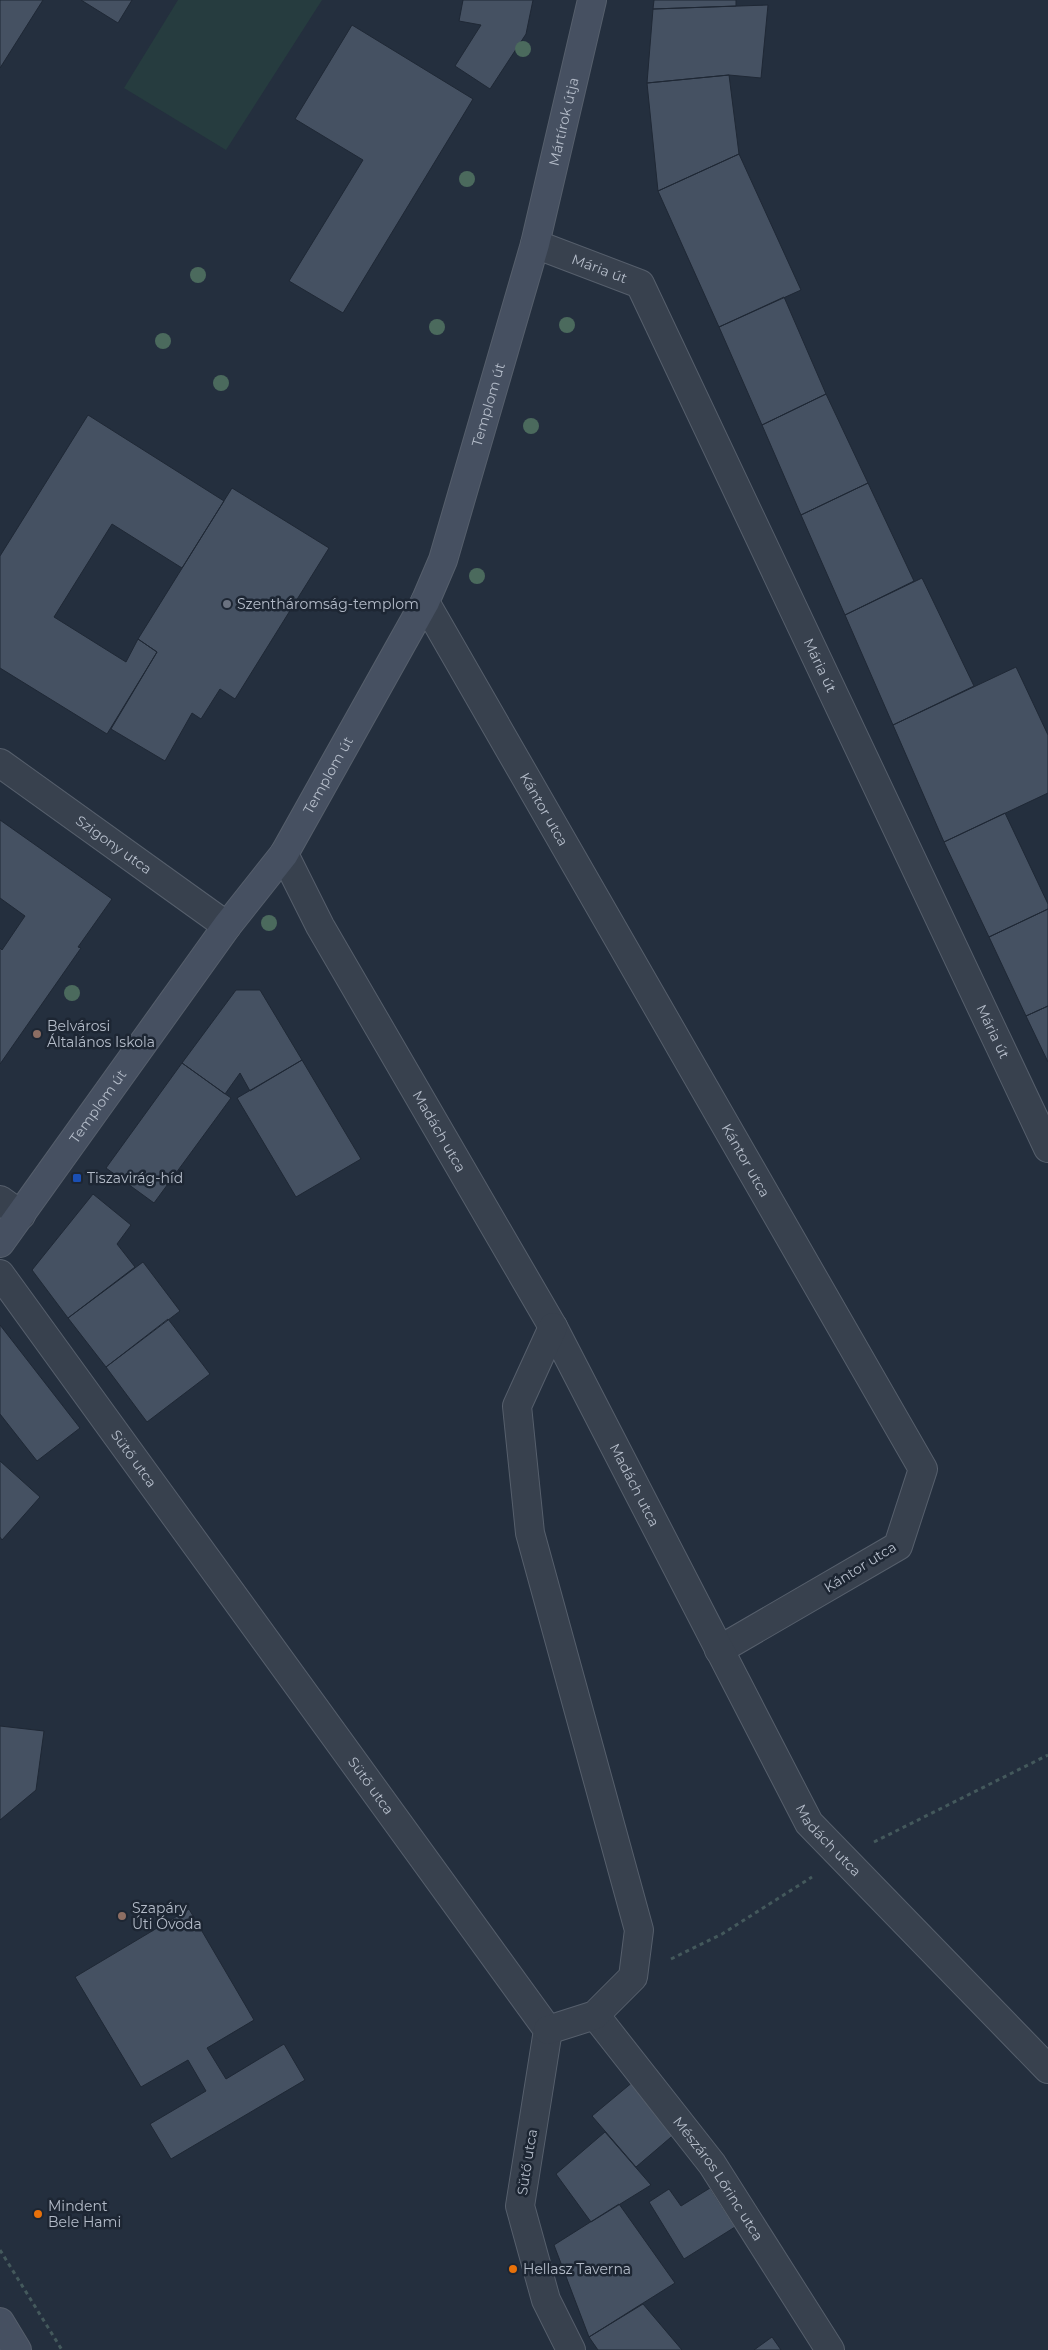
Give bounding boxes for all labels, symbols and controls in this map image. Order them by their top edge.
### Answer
street label: Mártírok útja [545,76,583,168]
street label: Mária út [569,250,630,287]
street label: Templom út [468,360,509,449]
place label: Szentháromság-templom [237,595,419,613]
marker: Szentháromság-templom [221,598,233,610]
street label: Mária út [800,635,841,696]
street label: Templom út [299,733,357,817]
street label: Kántor utca [516,769,572,849]
street label: Szigony utca [72,811,155,878]
street label: Mária út [972,1001,1014,1062]
place label: Belvárosi Általános Iskola [47,1017,155,1051]
marker: Belvárosi Általános Iskola [31,1028,43,1040]
street label: Templom út [65,1066,130,1147]
street label: Madách utca [409,1087,470,1175]
street label: Kántor utca [718,1120,774,1200]
place label: Tiszavirág-híd [87,1169,183,1187]
marker: Tiszavirág-híd [71,1172,83,1184]
street label: Sütő utca [107,1426,161,1491]
street label: Madách utca [606,1440,663,1530]
street label: Kántor utca [820,1538,900,1596]
street label: Sütő utca [344,1753,398,1818]
street label: Madách utca [792,1801,865,1880]
place label: Szapáry Úti Óvoda [132,1899,202,1933]
marker: Szapáry Úti Óvoda [116,1910,128,1922]
street label: Mészáros Lőrinc utca [669,2113,767,2244]
street label: Sütő utca [513,2128,541,2196]
place label: Mindent Bele Hami [48,2197,121,2231]
marker: Mindent Bele Hami [32,2208,44,2220]
place label: Hellasz Taverna [523,2260,631,2278]
marker: Hellasz Taverna [507,2263,519,2275]

